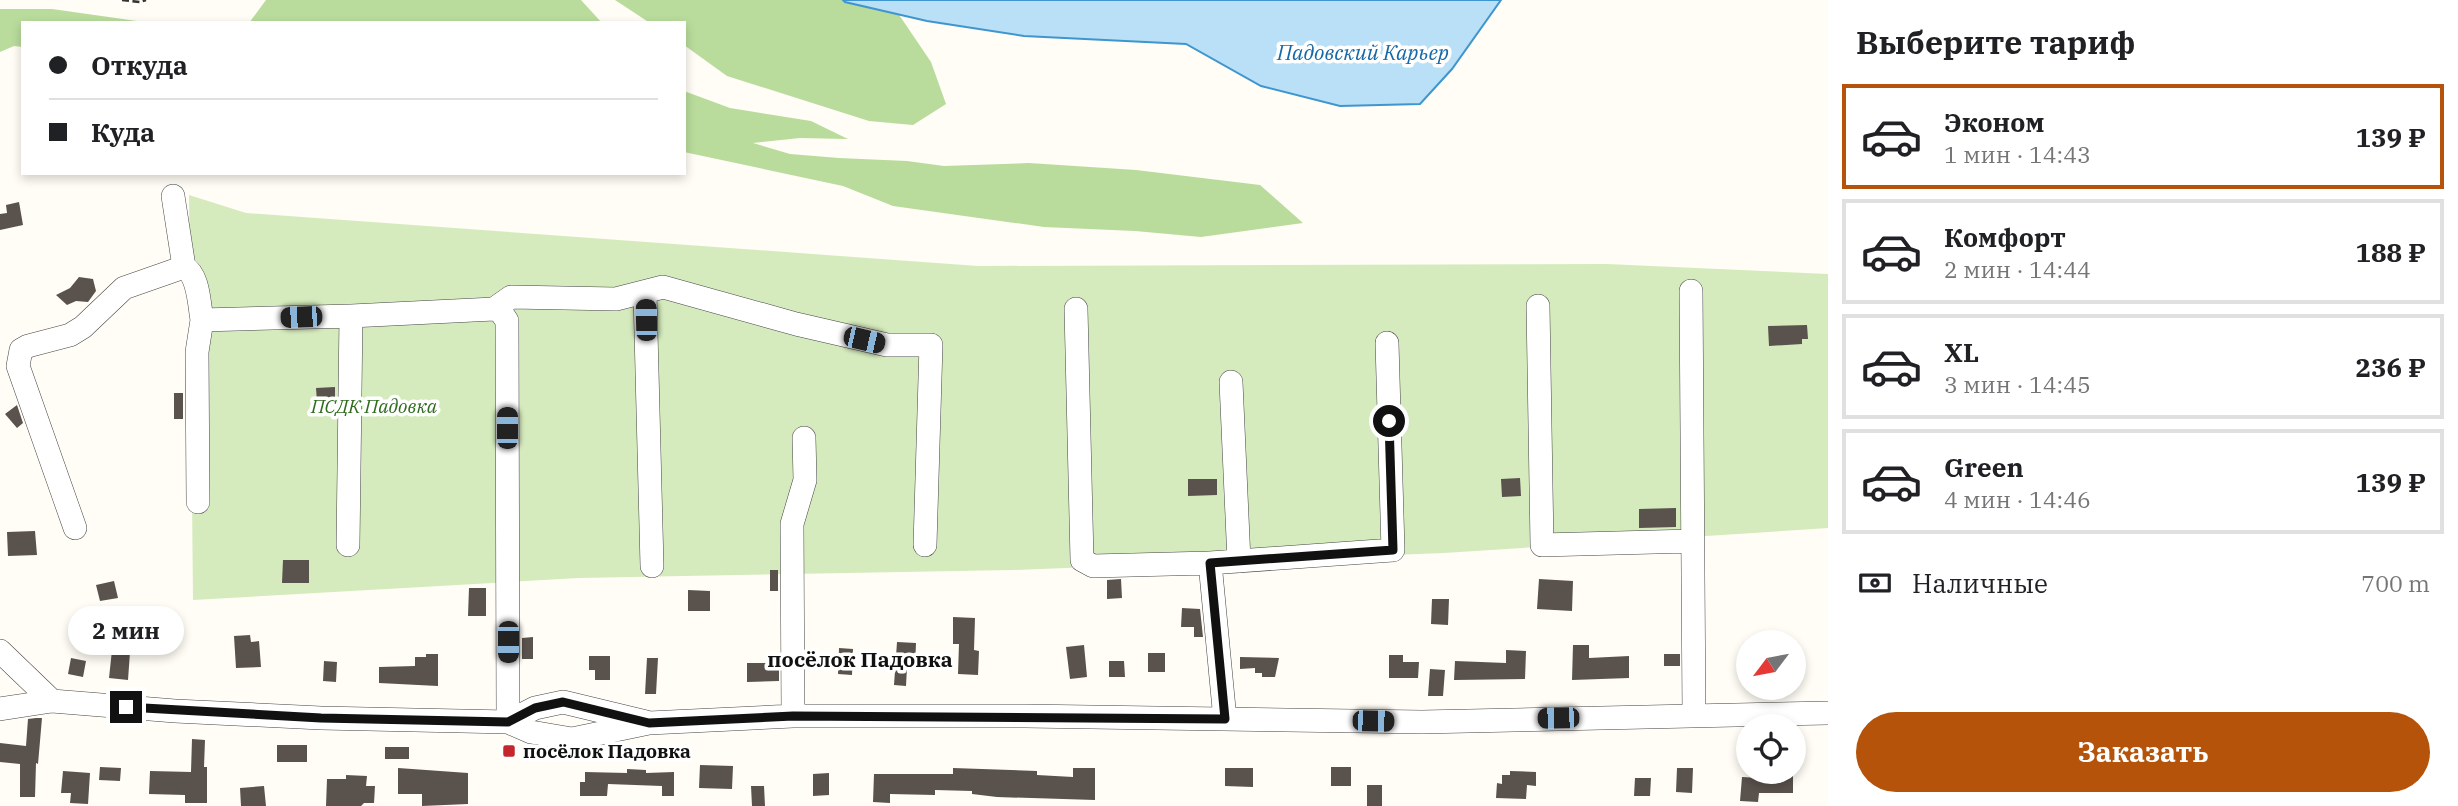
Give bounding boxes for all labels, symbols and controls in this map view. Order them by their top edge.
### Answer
text: Выберите тариф [1856,21,2136,63]
water label: Падовский Карьер [1276,38,1449,66]
text: Откуда [91,48,188,82]
icon: car [1860,105,1923,168]
text: Эконом [1944,105,2045,139]
text: Куда [91,115,155,149]
text: 139 ₽ [2355,120,2426,154]
text: 1 мин · 14:43 [1944,139,2091,169]
icon: car [1860,220,1923,283]
text: Комфорт [1944,220,2066,254]
text: 188 ₽ [2355,235,2426,269]
text: 2 мин · 14:44 [1944,254,2091,284]
car [636,299,657,341]
car [280,306,323,328]
car [842,325,887,355]
icon: car [1860,335,1923,398]
text: XL [1944,335,1979,369]
text: 236 ₽ [2355,350,2426,384]
text: 3 мин · 14:45 [1944,369,2091,399]
park label: ПСДК Падовка [310,394,438,418]
route start [1373,405,1405,437]
car [497,407,518,449]
icon: car [1860,450,1923,513]
text: Green [1944,450,2024,484]
text: 139 ₽ [2355,465,2426,499]
text: 4 мин · 14:46 [1944,484,2091,514]
icon: cash [1856,564,1894,602]
text: Наличные [1912,566,2048,600]
text: 700 m [2361,568,2430,598]
callout: 2 мин [68,606,184,654]
text: 2 мин [92,615,160,645]
car [498,621,519,663]
north arrow [1736,630,1806,700]
map controls [1736,630,1806,784]
district label: посёлок Падовка [767,645,953,673]
route end [110,691,142,723]
car [1537,707,1580,729]
car [1352,710,1395,732]
button: Заказать [1856,712,2430,792]
button: locate [1736,714,1806,784]
place label: посёлок Падовка [523,739,691,763]
marker: посёлок Падовка [501,743,517,759]

